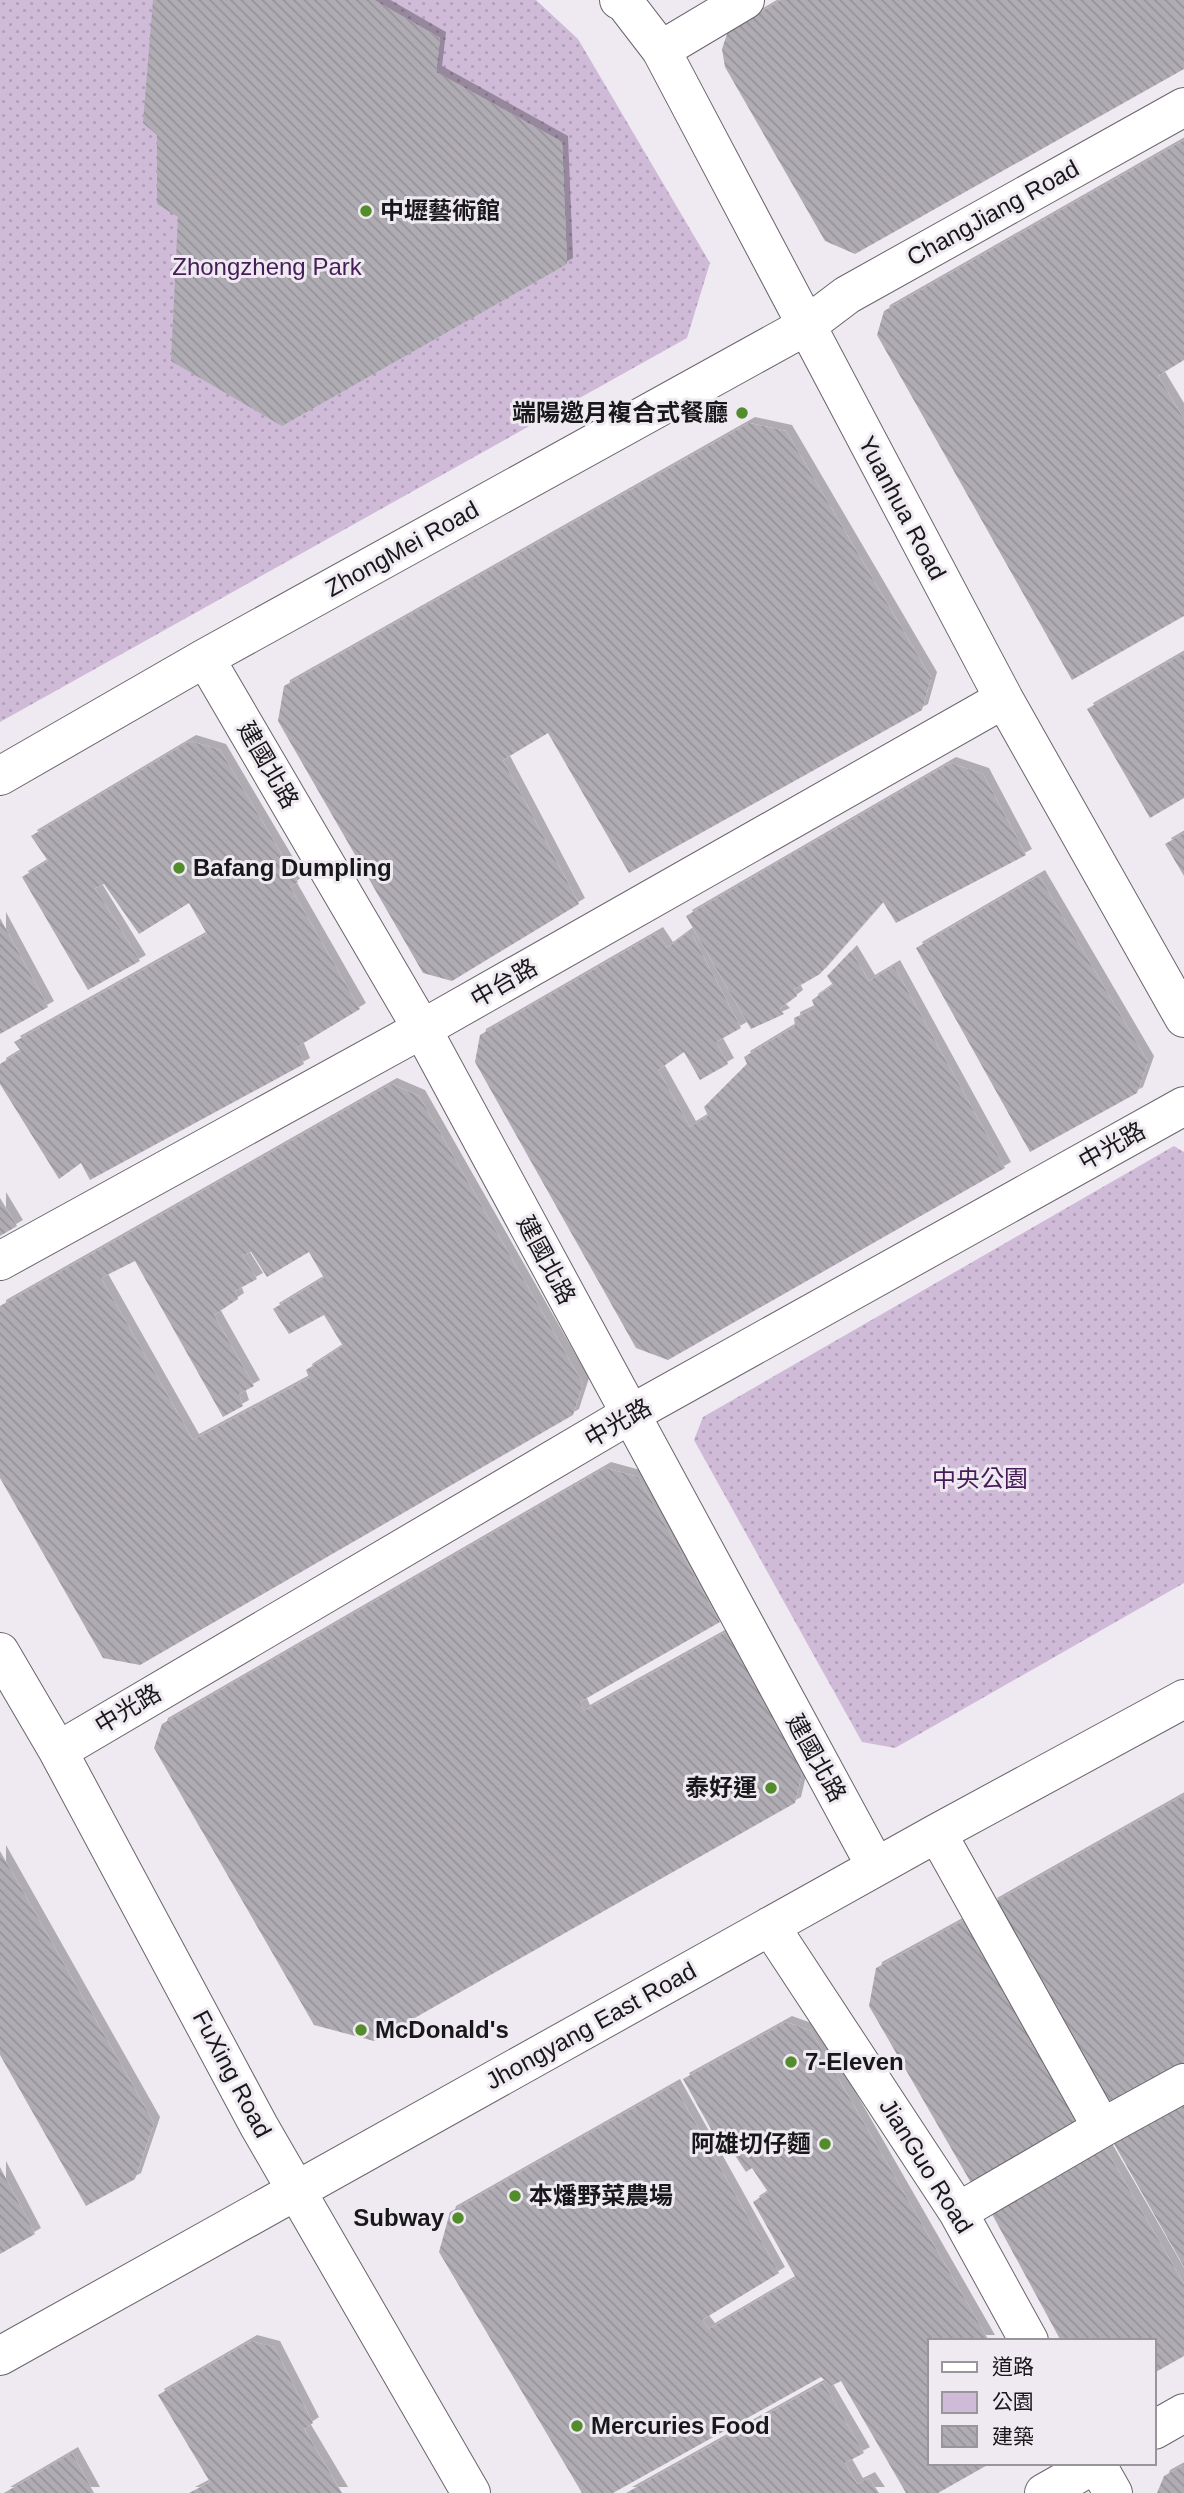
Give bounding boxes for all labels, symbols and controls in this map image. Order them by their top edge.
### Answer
street label: ChangJiang Road [902,154,1083,271]
place label: 中壢藝術館 [380,197,500,224]
marker: 中壢藝術館 [358,203,374,219]
park label: Zhongzheng Park [172,253,363,280]
place label: 端陽邀月複合式餐廳 [512,399,728,426]
marker: 端陽邀月複合式餐廳 [734,405,750,421]
street label: Yuanhua Road [853,431,952,584]
street label: ZhongMei Road [321,495,483,602]
street label: 建國北路 [233,716,304,813]
place label: Bafang Dumpling [193,854,392,881]
marker: Bafang Dumpling [171,860,187,876]
street label: 中台路 [466,953,542,1012]
street label: 中光路 [1074,1116,1150,1175]
street label: 建國北路 [512,1211,581,1308]
street label: 中光路 [580,1393,656,1452]
park label: 中央公園 [932,1465,1028,1492]
street label: 中光路 [90,1678,166,1739]
street label: 建國北路 [781,1709,852,1806]
place label: 泰好運 [685,1774,757,1801]
marker: 泰好運 [763,1780,779,1796]
street label: Jhongyang East Road [481,1957,701,2095]
street label: FuXing Road [188,2006,277,2142]
place label: McDonald's [375,2016,509,2043]
marker: McDonald's [353,2022,369,2038]
place label: 7-Eleven [805,2048,904,2075]
marker: 7-Eleven [783,2054,799,2070]
street label: JianGuo Road [874,2094,979,2238]
place label: 阿雄切仔麵 [691,2130,811,2157]
marker: 阿雄切仔麵 [817,2136,833,2152]
place label: 本燔野菜農場 [529,2182,673,2209]
marker: 本燔野菜農場 [507,2188,523,2204]
place label: Subway [353,2204,445,2231]
marker: Subway [450,2210,466,2226]
legend [928,2339,1156,2465]
text: 道路 [992,2355,1034,2378]
text: 公園 [992,2390,1034,2413]
place label: Mercuries Food [591,2412,770,2439]
marker: Mercuries Food [569,2418,585,2434]
text: 建築 [992,2425,1034,2448]

